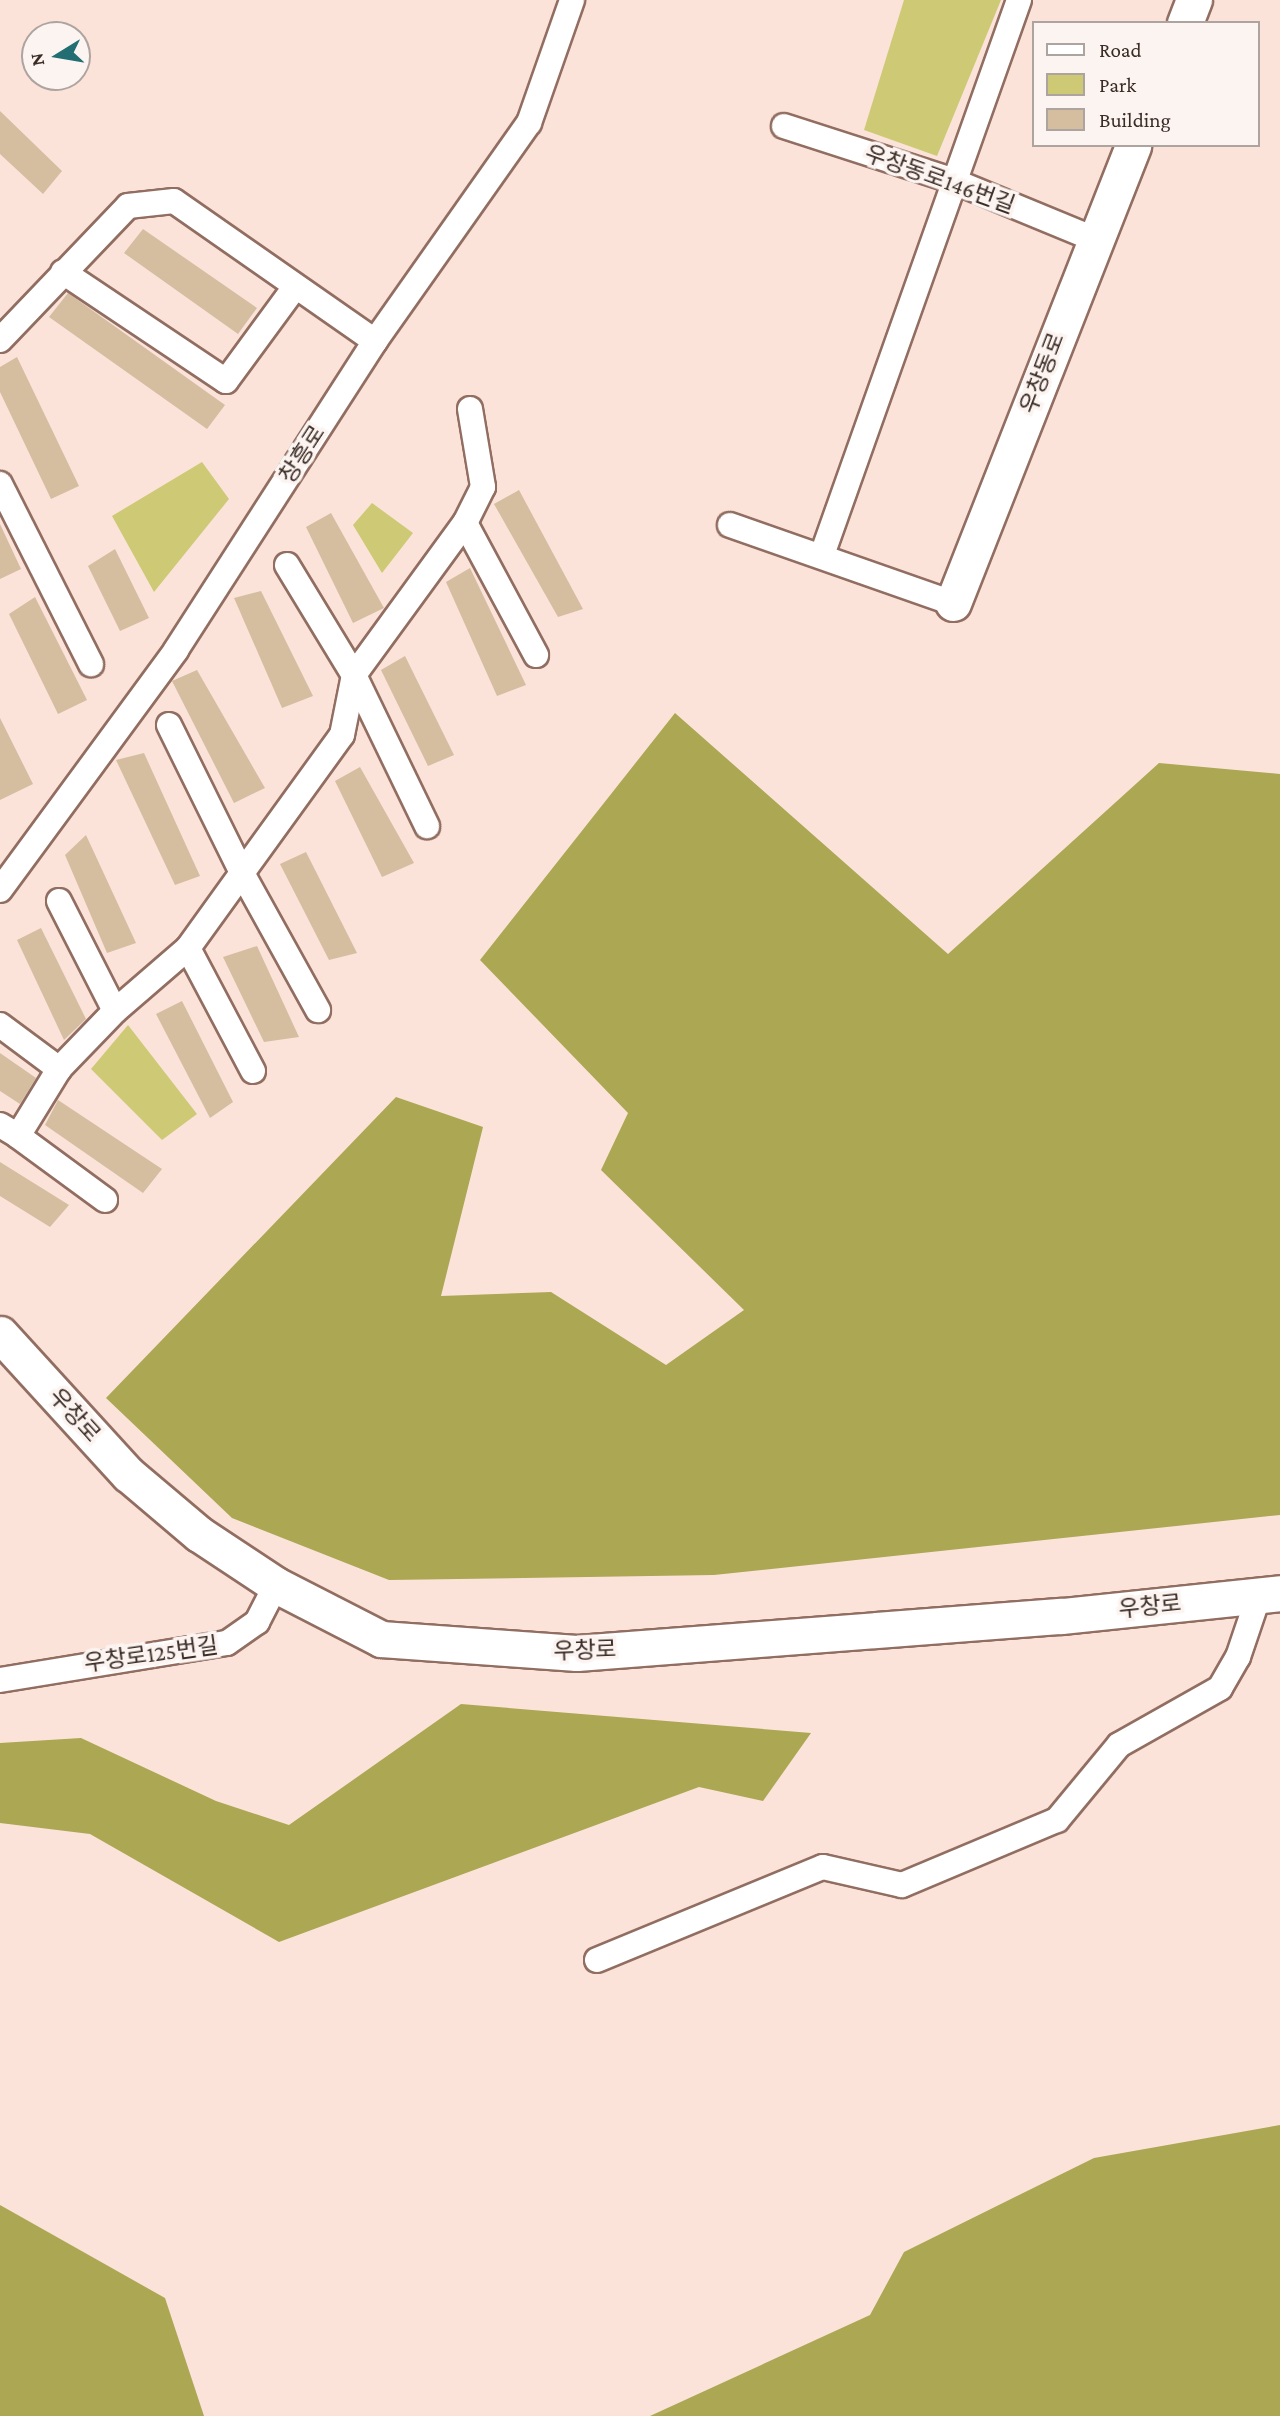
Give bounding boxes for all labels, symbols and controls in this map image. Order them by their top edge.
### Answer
north arrow [21,21,91,91]
legend [1032,21,1259,147]
text: Road [1099,38,1142,62]
text: N [25,51,48,68]
text: Park [1099,73,1136,97]
text: Building [1099,108,1171,132]
street label: 우창동로146번길 [861,139,1019,219]
street label: 우창동로 [1014,329,1070,417]
street label: 창흥로 [273,420,331,488]
street label: 우창로 [44,1382,106,1448]
street label: 우창로 [1117,1589,1183,1623]
street label: 우창로125번길 [82,1631,220,1677]
street label: 우창로 [553,1635,617,1665]

